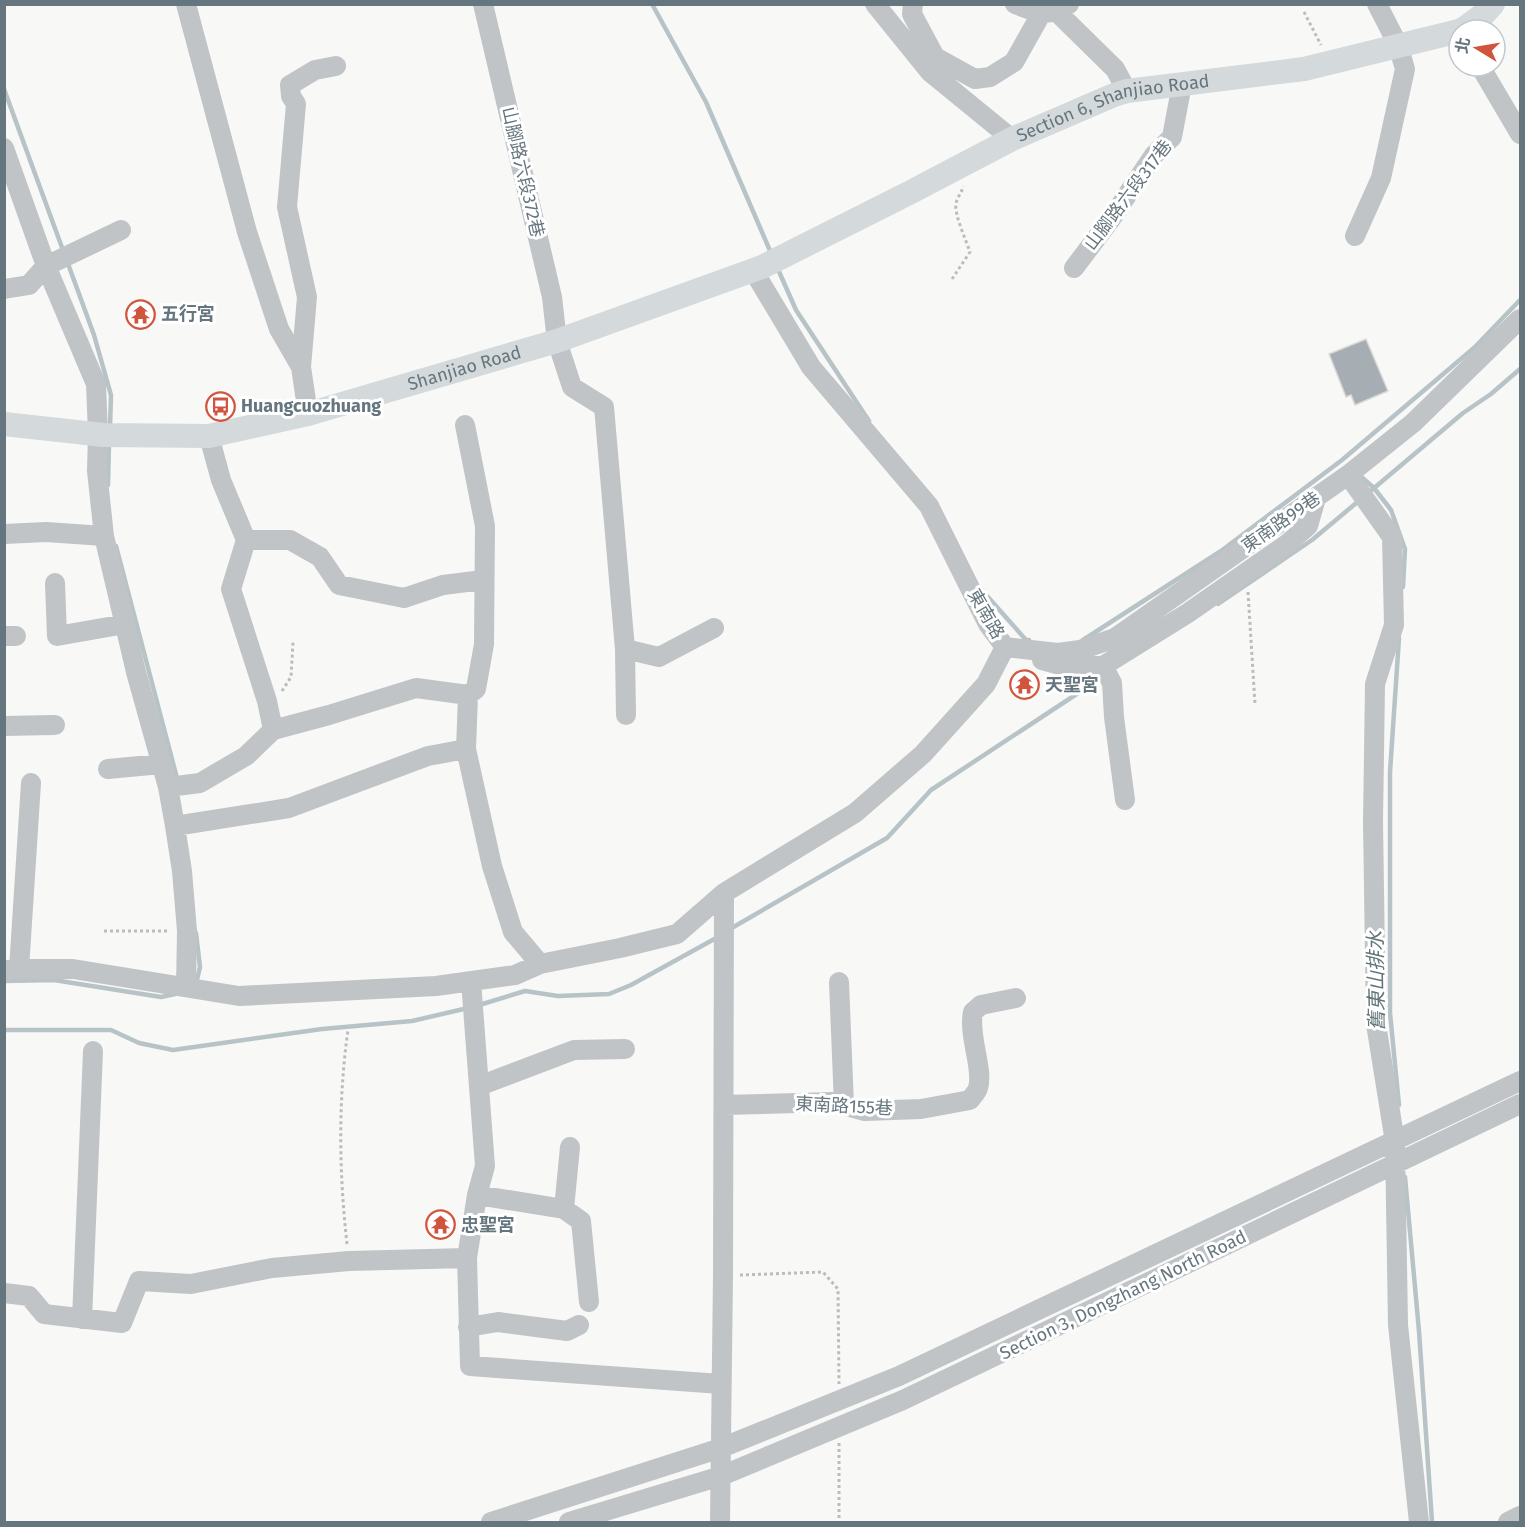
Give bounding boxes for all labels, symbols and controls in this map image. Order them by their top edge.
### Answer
north arrow [1447,18,1507,78]
text: 北 [1452,36,1474,55]
street label: Section 6, Shanjiao Road [1013,70,1211,147]
street label: 山腳路六段372巷 [497,104,549,240]
street label: 山腳路六段317巷 [1079,136,1177,254]
temple icon: 五行宮 [124,298,156,330]
place label: 五行宮 [161,303,215,325]
street label: Shanjiao Road [405,341,524,395]
bus stop icon: Huangcuozhuang [204,390,236,422]
place label: Huangcuozhuang [241,395,381,417]
street label: 東南路99巷 [1237,487,1325,557]
street label: 東南路 [963,585,1009,643]
temple icon: 天聖宮 [1008,669,1040,701]
place label: 天聖宮 [1045,674,1099,696]
water label: 舊東山排水 [1363,930,1389,1031]
street label: 東南路155巷 [795,1092,893,1120]
temple icon: 忠聖宮 [424,1209,456,1241]
place label: 忠聖宮 [461,1214,515,1236]
street label: Section 3, Dongzhang North Road [996,1226,1250,1364]

